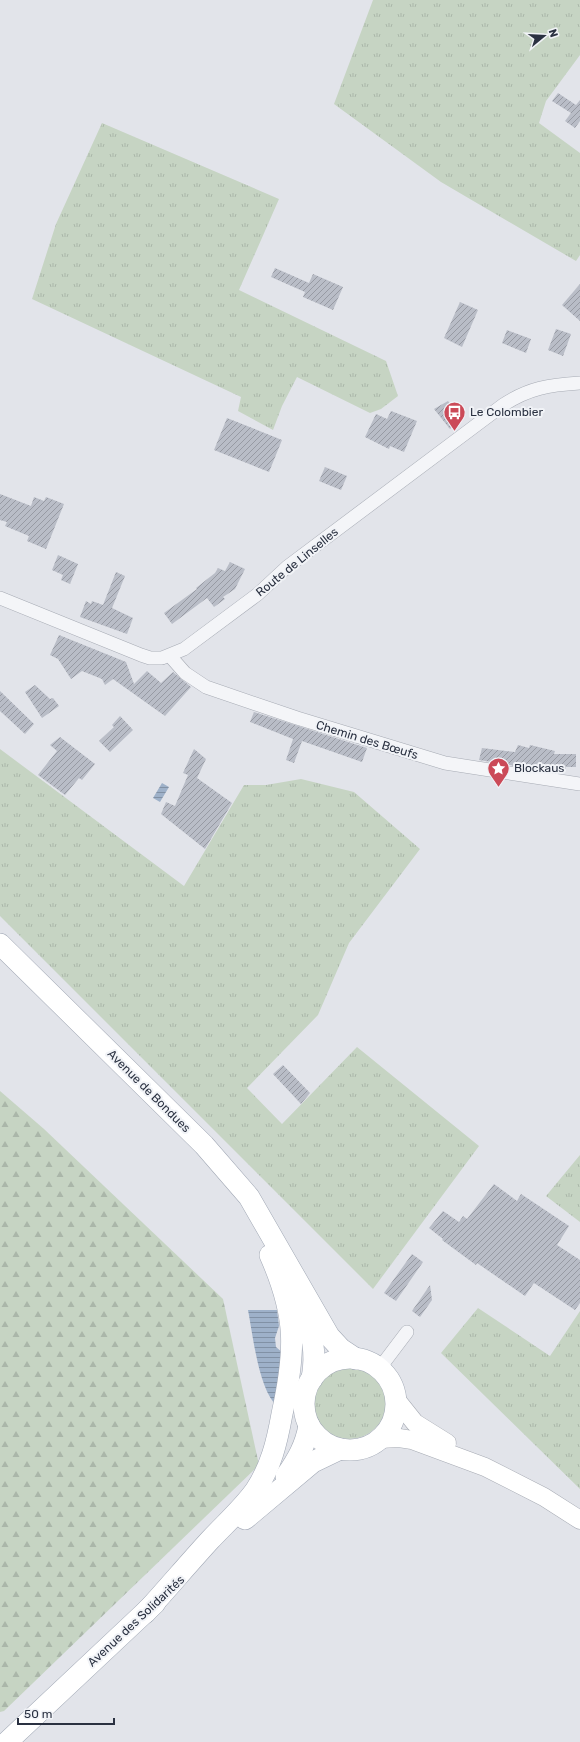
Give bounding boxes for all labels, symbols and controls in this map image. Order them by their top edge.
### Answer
north arrow [524,16,564,56]
text: N [546,27,560,39]
bus stop icon: Le Colombier [441,399,467,432]
place label: Le Colombier [470,405,543,419]
street label: Route de Linselles [253,525,341,599]
street label: Chemin des Bœufs [314,718,420,762]
place icon: Blockaus [486,755,512,788]
place label: Blockaus [514,761,564,775]
street label: Avenue de Bondues [105,1047,193,1135]
street label: Avenue des Solidarités [85,1573,187,1669]
scale bar [18,1700,114,1726]
text: 50 m [24,1707,52,1721]

